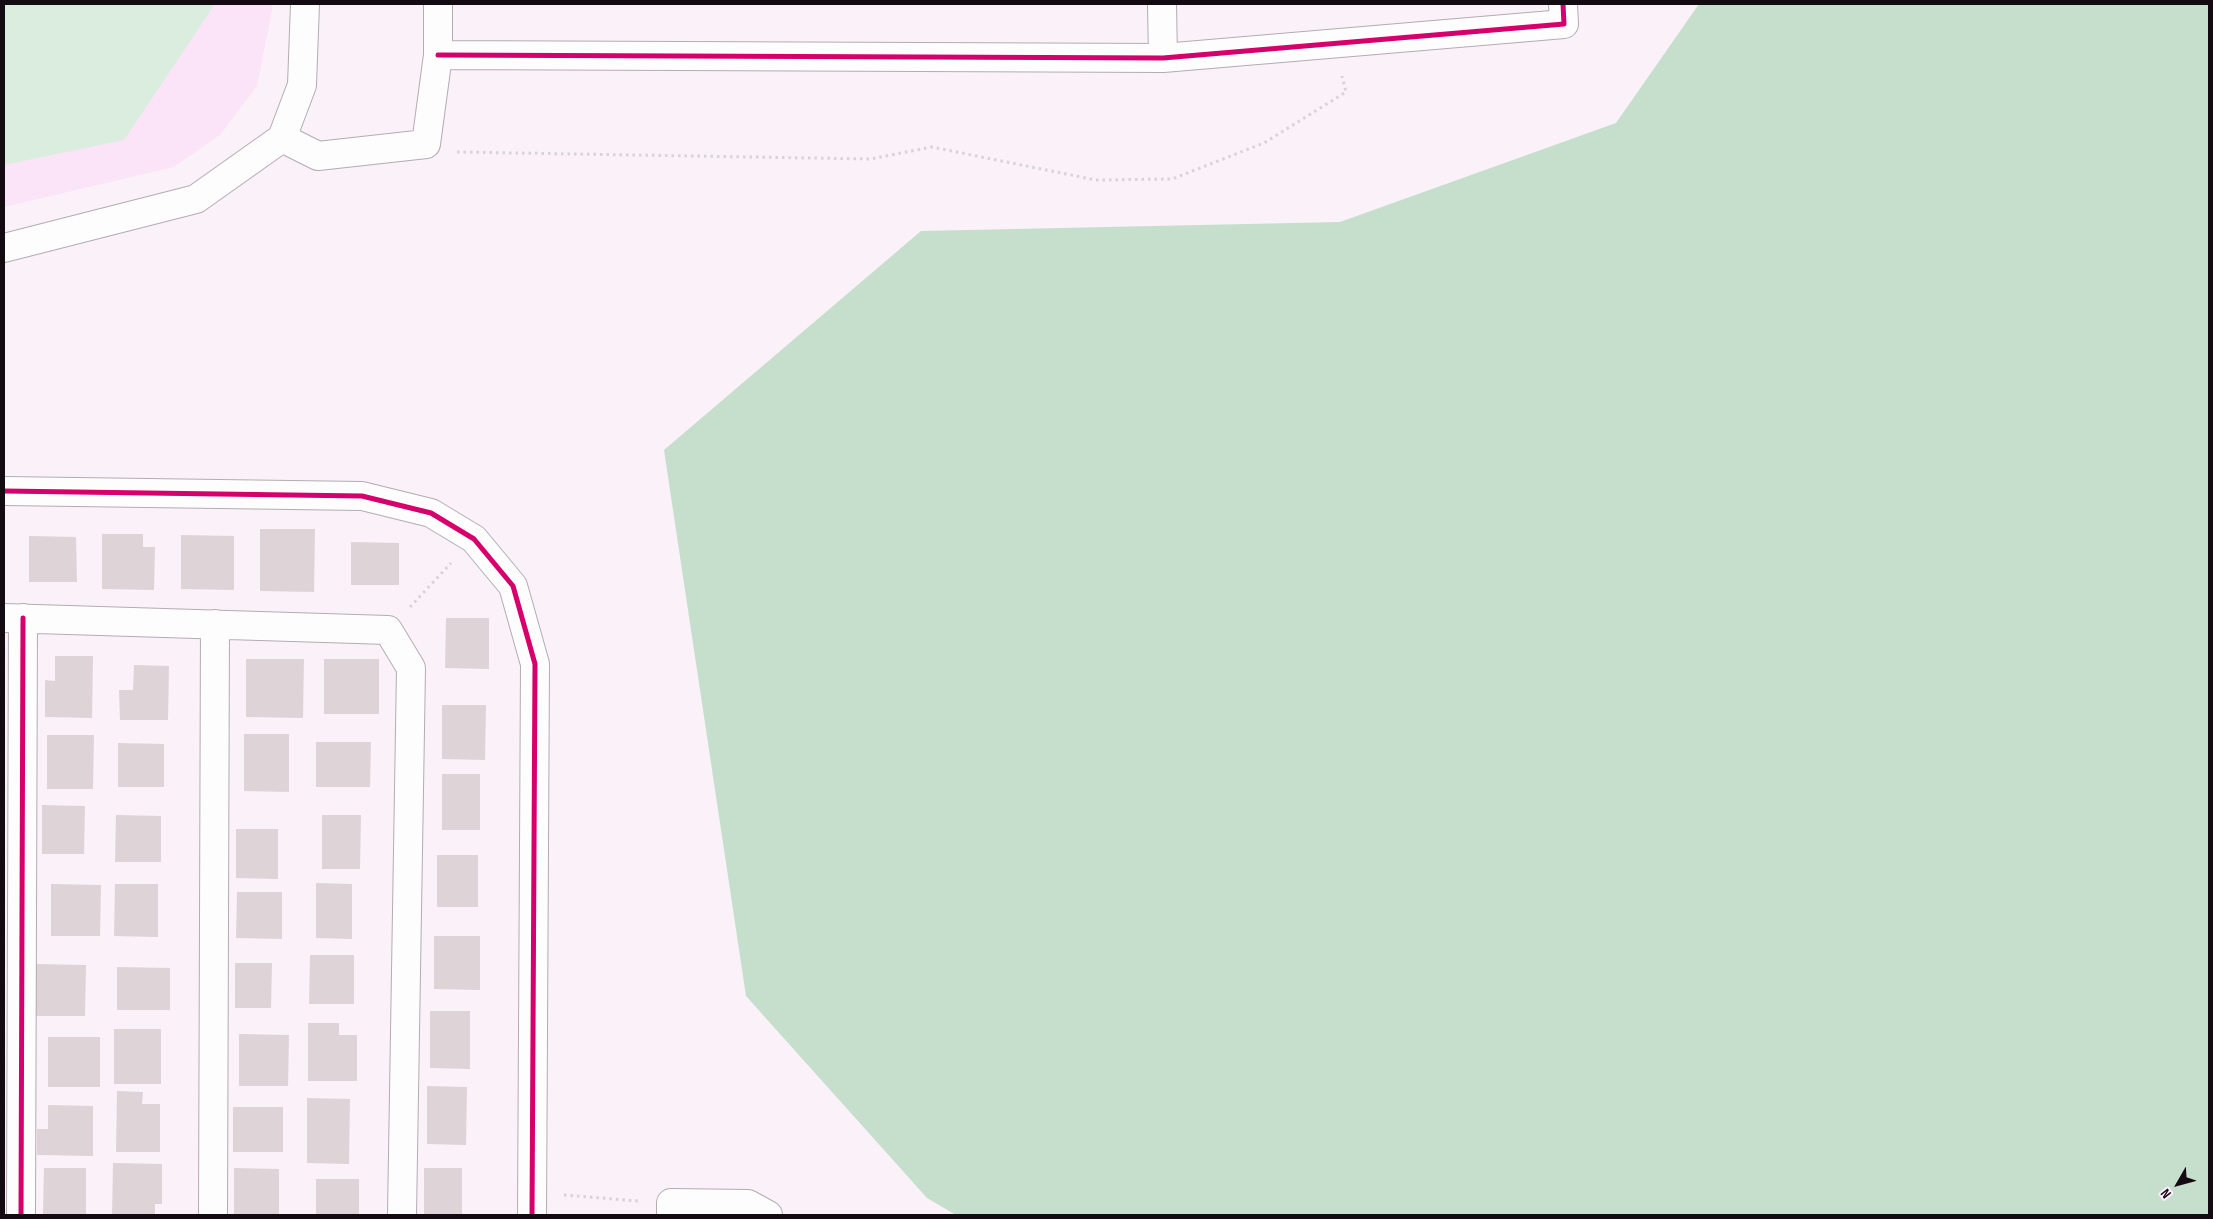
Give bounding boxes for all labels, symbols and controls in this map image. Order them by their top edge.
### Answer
north arrow [2153,1159,2203,1209]
text: N [2157,1185,2175,1202]

